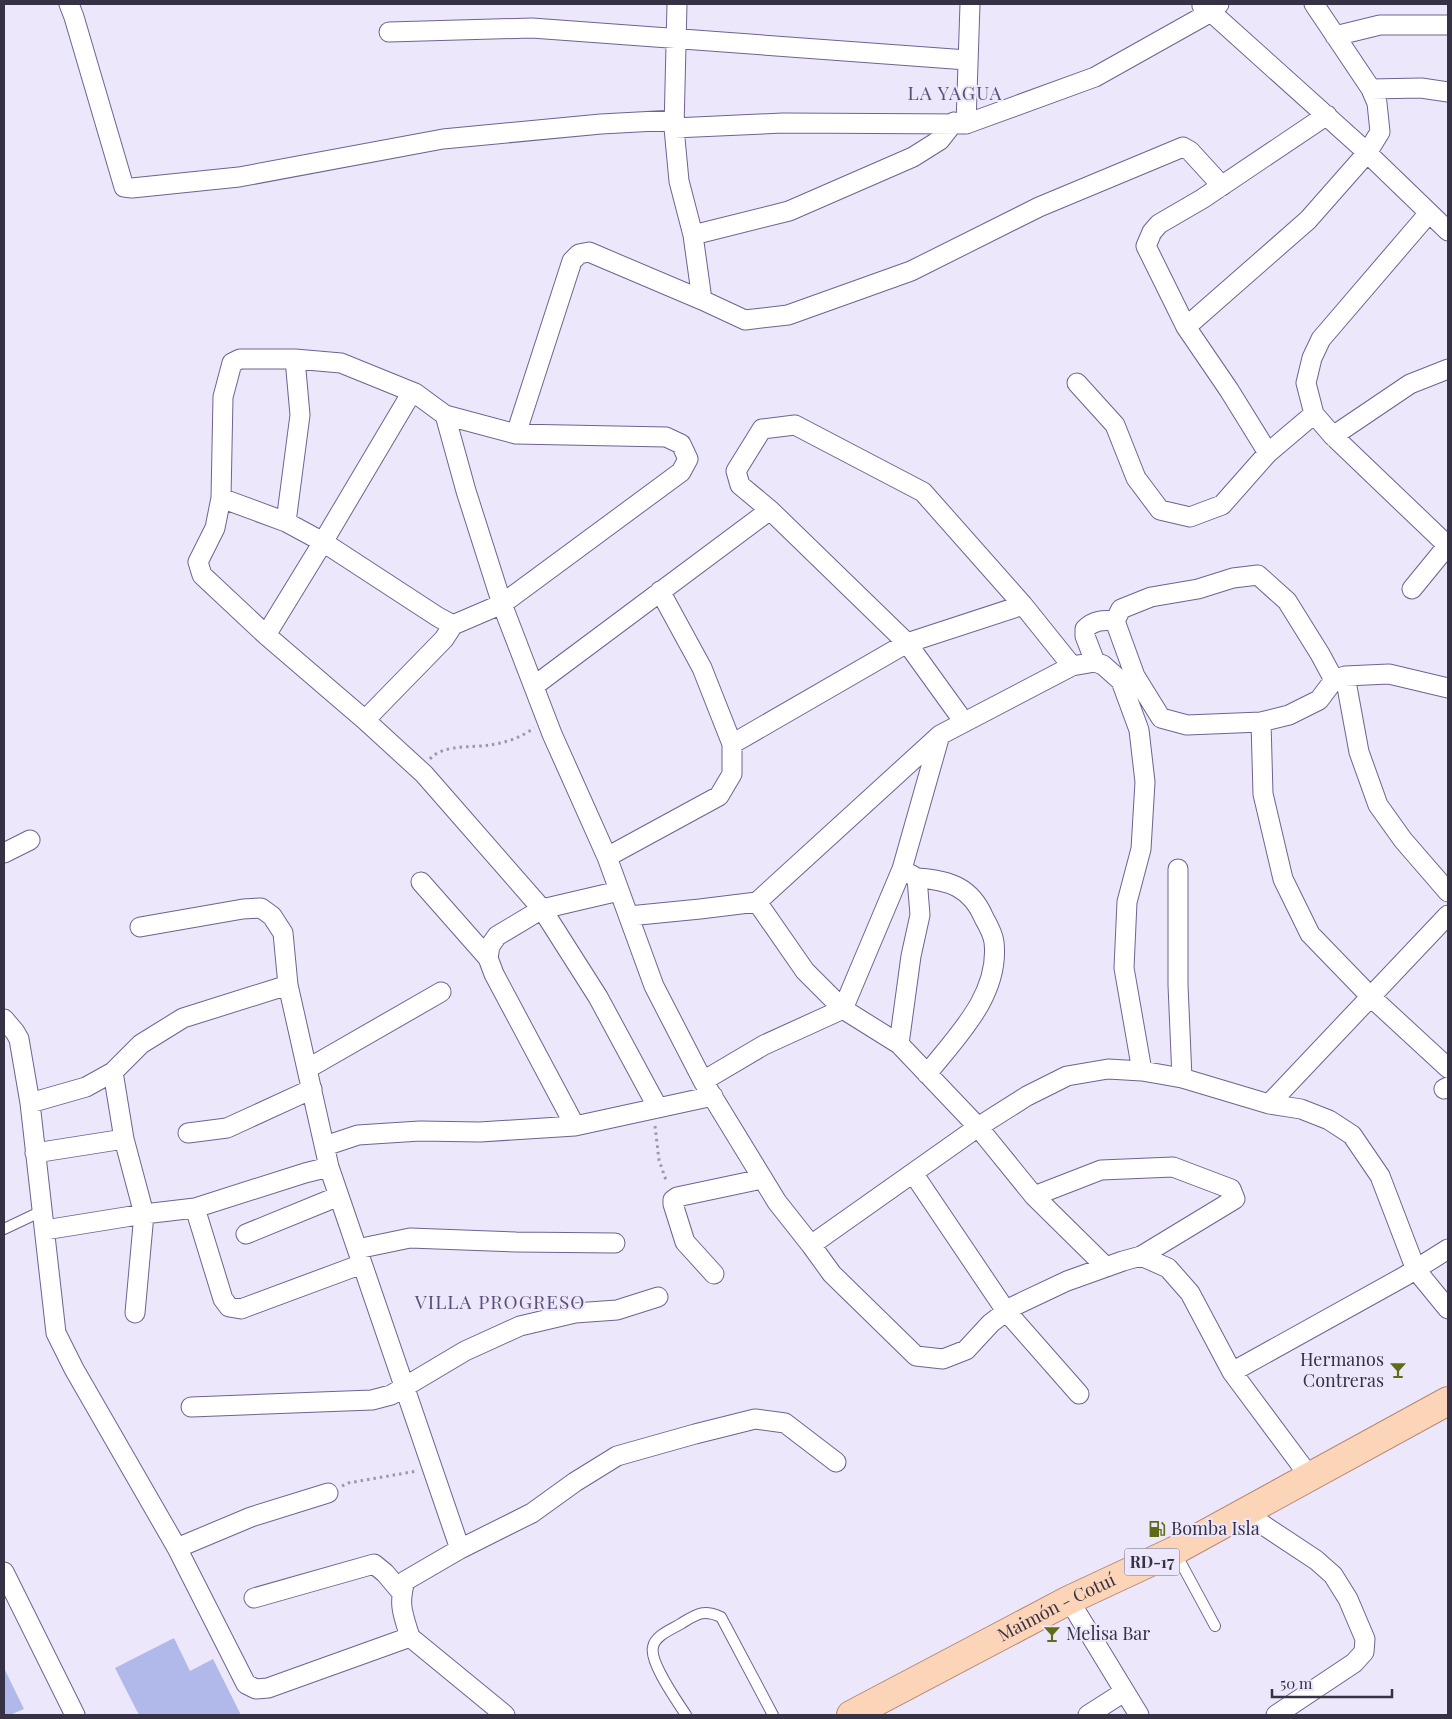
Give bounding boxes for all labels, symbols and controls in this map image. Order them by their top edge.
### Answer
district label: LA YAGUA [907,79,1003,105]
district label: VILLA PROGRESO [414,1288,585,1314]
place label: Hermanos Contreras [1300,1347,1384,1392]
bar icon: Hermanos Contreras [1388,1360,1408,1380]
place label: Bomba Isla [1171,1516,1260,1540]
fuel station icon: Bomba Isla [1147,1519,1167,1539]
road number: RD-17 [1124,1548,1180,1575]
street label: Maimón - Cotuí [993,1567,1119,1647]
place label: Melisa Bar [1066,1621,1150,1645]
bar icon: Melisa Bar [1042,1624,1062,1644]
scale bar [1272,1666,1392,1698]
text: 50 m [1280,1673,1313,1693]

